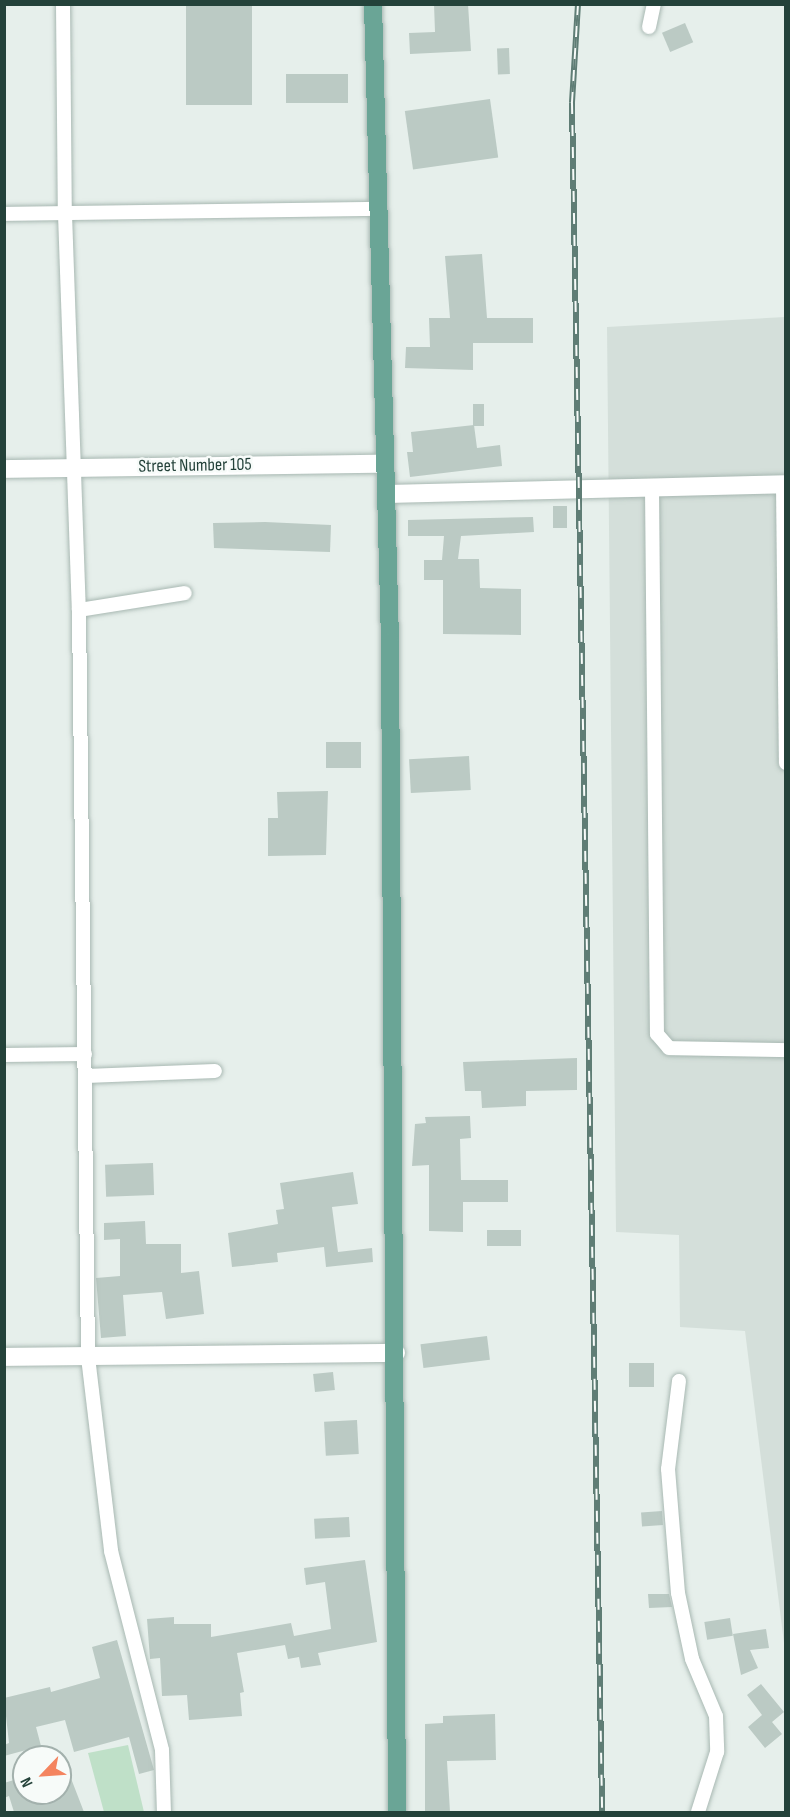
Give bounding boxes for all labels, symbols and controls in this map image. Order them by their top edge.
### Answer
street label: Street Number 105 [138,454,252,478]
north arrow [12,1745,72,1805]
text: N [17,1774,37,1790]

